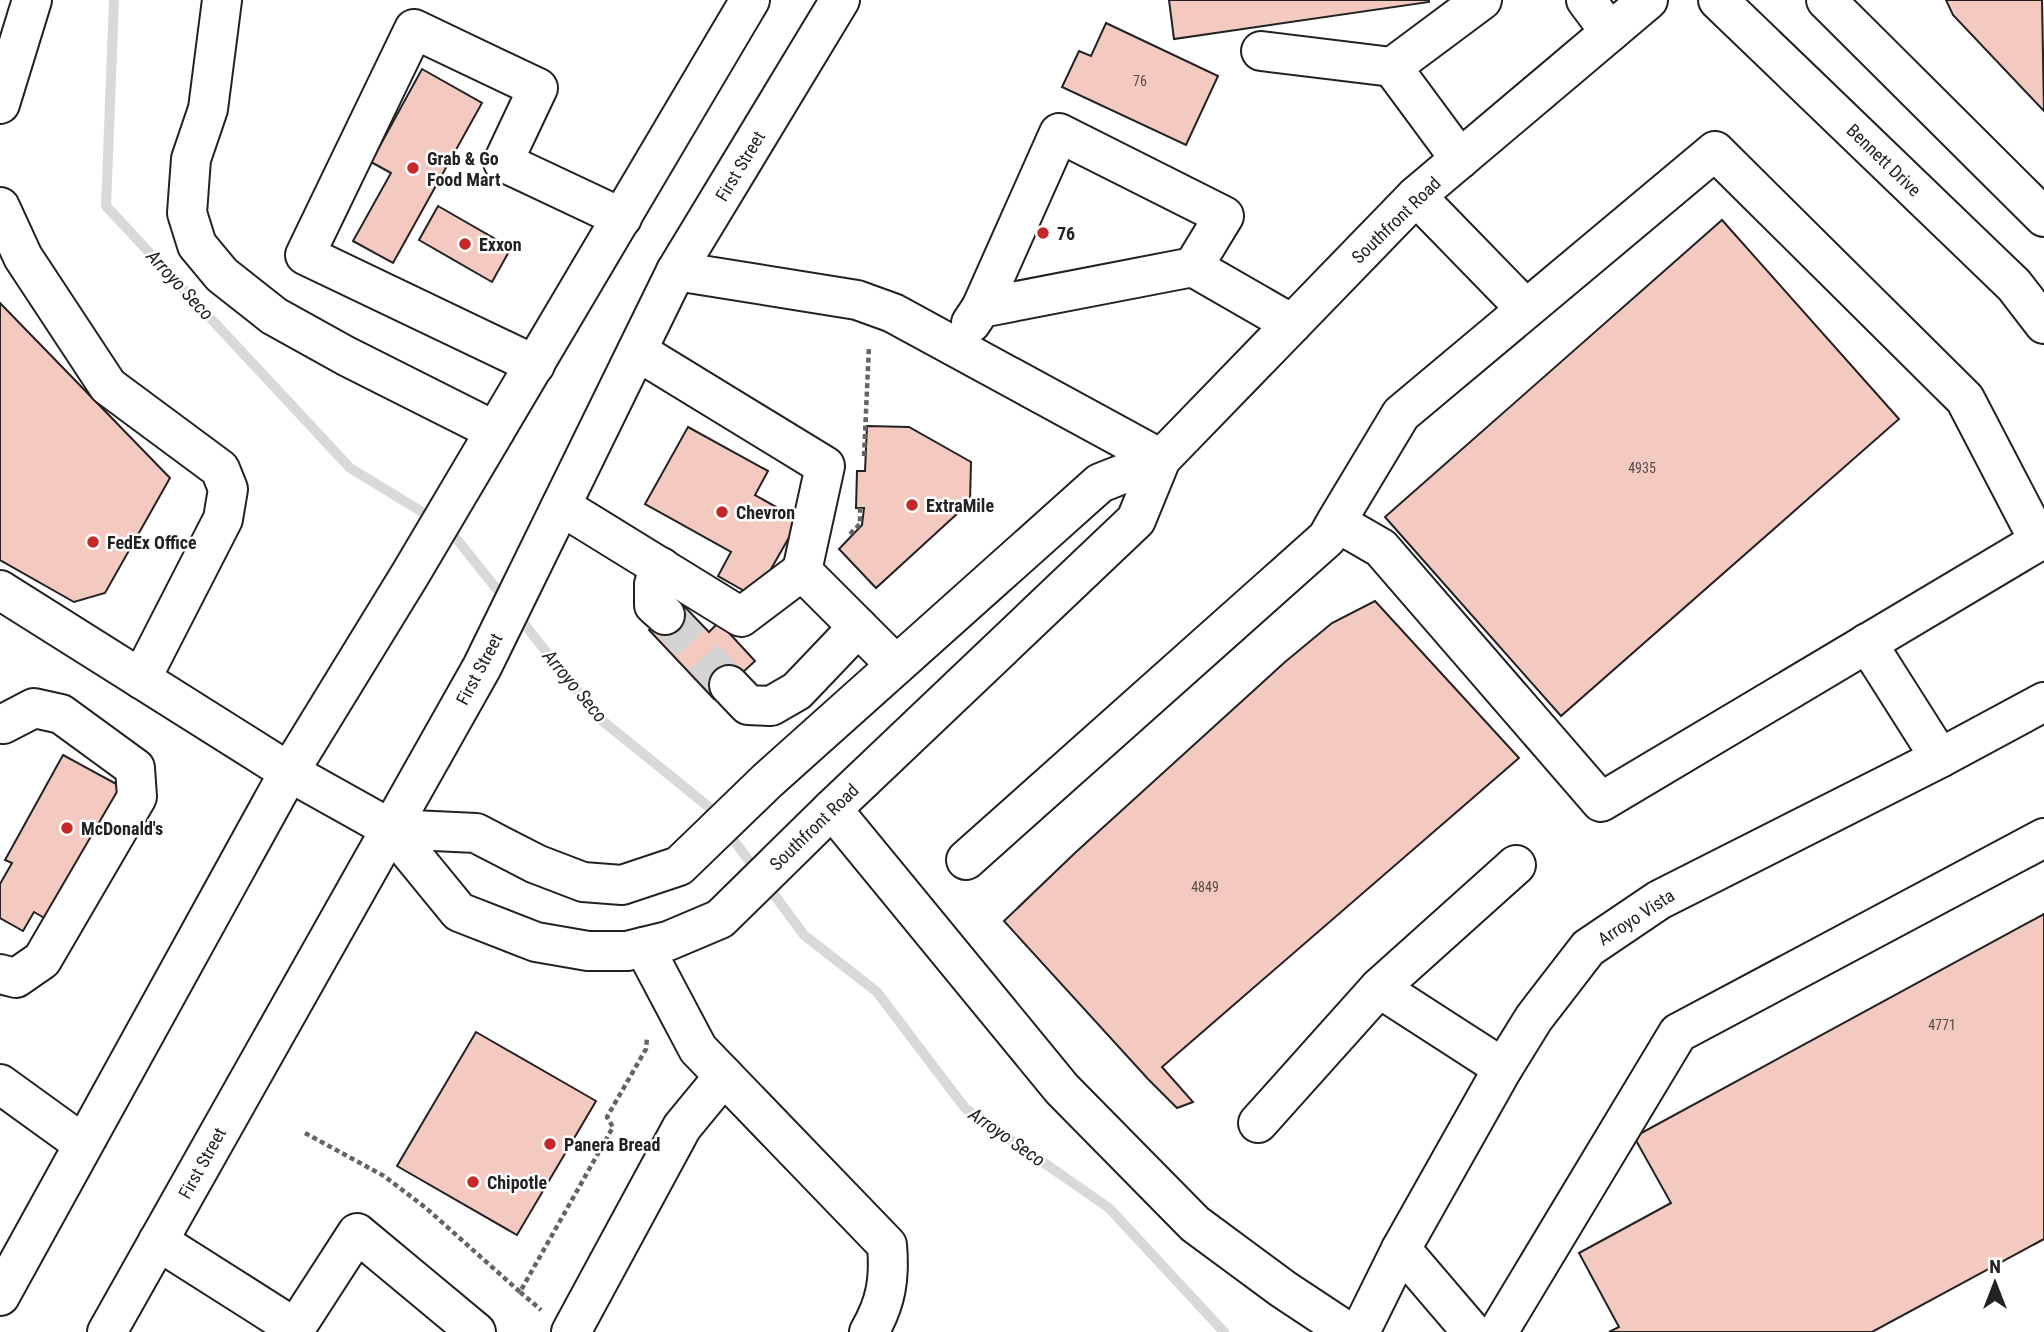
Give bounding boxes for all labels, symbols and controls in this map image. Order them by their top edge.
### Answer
house number: 76 [1133,73,1147,89]
street label: Bennett Drive [1843,120,1925,200]
street label: First Street [711,127,769,205]
place label: Grab & Go Food Mart [427,148,501,190]
marker: Grab & Go Food Mart [405,160,421,176]
street label: Southfront Road [1347,172,1445,268]
place label: 76 [1057,223,1075,244]
marker: 76 [1035,225,1051,241]
place label: Exxon [479,234,522,255]
marker: Exxon [457,236,473,252]
water label: Arroyo Seco [141,244,218,325]
house number: 4935 [1628,460,1656,476]
place label: ExtraMile [926,495,994,516]
marker: ExtraMile [904,497,920,513]
place label: Chevron [736,502,795,523]
marker: Chevron [714,504,730,520]
place label: FedEx Office [107,532,197,553]
marker: FedEx Office [85,534,101,550]
street label: First Street [451,630,507,708]
water label: Arroyo Seco [537,644,612,727]
street label: Southfront Road [765,779,863,875]
place label: McDonald's [81,818,163,839]
marker: McDonald's [59,820,75,836]
house number: 4849 [1191,879,1219,895]
street label: Arroyo Vista [1594,885,1678,949]
house number: 4771 [1928,1017,1956,1033]
water label: Arroyo Seco [964,1102,1050,1172]
street label: First Street [174,1124,230,1202]
place label: Panera Bread [564,1134,660,1155]
marker: Panera Bread [542,1136,558,1152]
place label: Chipotle [487,1172,548,1193]
marker: Chipotle [465,1174,481,1190]
north arrow [1960,1248,2030,1318]
text: N [1989,1255,2001,1278]

